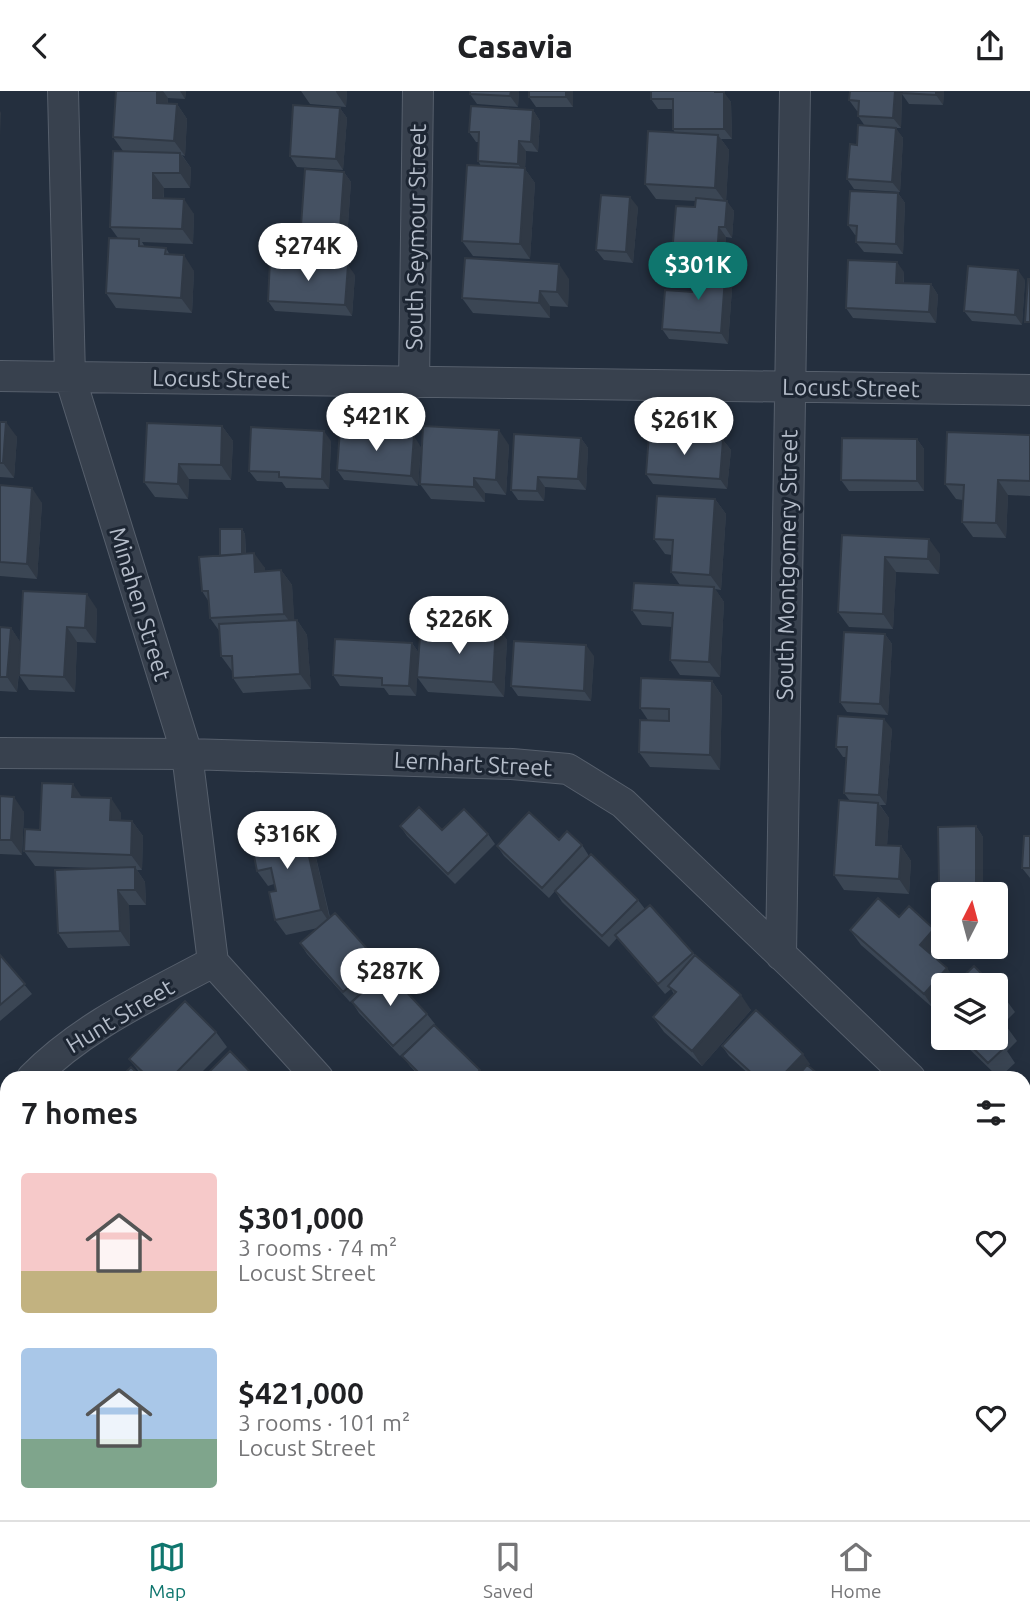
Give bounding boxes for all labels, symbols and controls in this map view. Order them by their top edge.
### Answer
icon: back [21,27,59,65]
icon: share [971,27,1009,65]
text: Casavia [457,28,573,64]
street label: South Seymour Street [401,124,430,350]
pin: $274K [259,223,357,283]
text: $274K [274,233,342,258]
pin: $301K [649,243,747,302]
text: $301K [664,252,732,277]
street label: Locust Street [152,365,290,392]
street label: Locust Street [782,374,920,401]
pin: $421K [327,393,425,453]
pin: $261K [635,397,733,457]
text: $421K [342,403,410,428]
text: $261K [650,407,718,432]
street label: South Montgomery Street [772,429,801,701]
street label: Minahen Street [105,524,176,684]
pin: $226K [410,596,508,656]
text: $226K [425,606,493,631]
street label: Lernhart Street [393,747,553,780]
pin: $316K [238,811,336,871]
text: $316K [253,821,321,846]
north arrow [931,882,1008,959]
map controls [931,882,1008,1050]
pin: $287K [341,949,439,1008]
text: $287K [356,958,424,983]
button: layers [931,973,1008,1050]
street label: Hunt Street [62,974,178,1057]
icon: filters [972,1094,1010,1132]
text: 7 homes [21,1096,138,1130]
icon: home [77,1201,161,1285]
text: $301,000 [238,1201,364,1235]
icon: heart [972,1224,1010,1262]
text: 3 rooms · 74 m² [238,1235,397,1260]
text: Locust Street [238,1260,376,1285]
icon: home [77,1376,161,1460]
text: $421,000 [238,1376,364,1410]
icon: heart [972,1399,1010,1437]
text: 3 rooms · 101 m² [238,1410,410,1435]
text: Locust Street [238,1435,376,1460]
tab: Map [148,1538,186,1602]
tab: Saved [483,1538,534,1602]
tab: Home [830,1538,882,1602]

